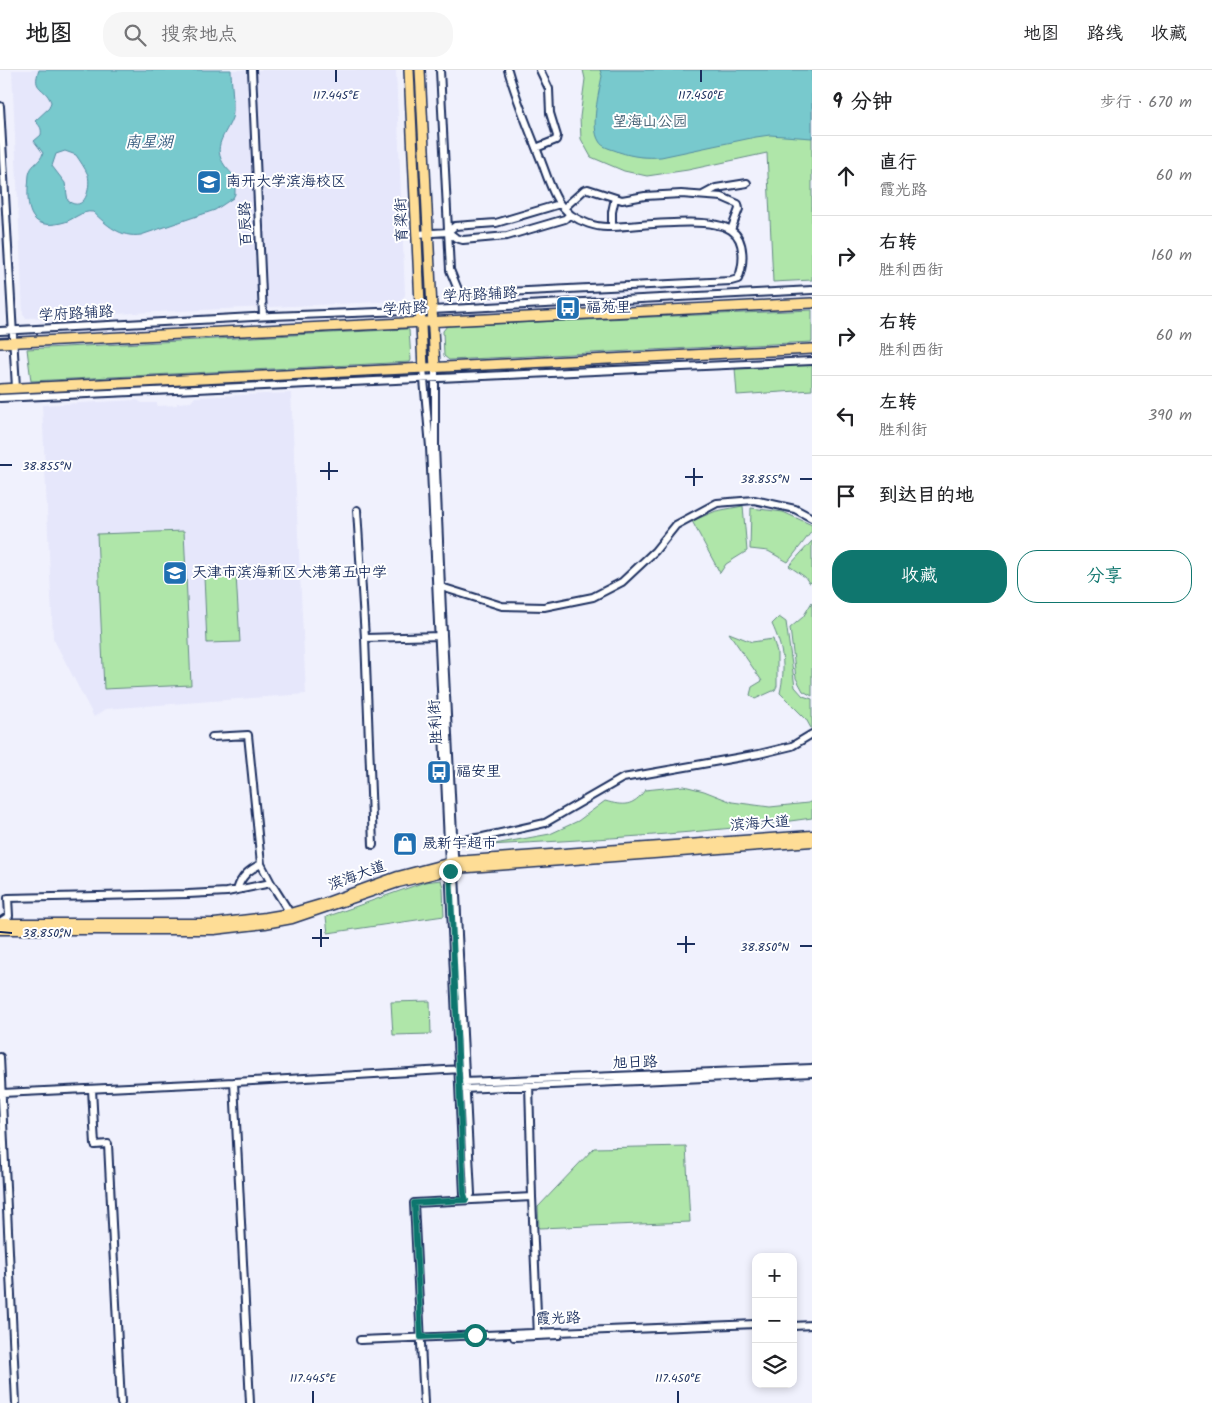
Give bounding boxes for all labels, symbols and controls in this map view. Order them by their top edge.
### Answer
search box [103,12,453,57]
text: 地图 [25,15,73,54]
text: 搜索地点 [161,20,237,50]
text: 地图 [1023,20,1059,49]
text: 路线 [1087,20,1123,49]
text: 收藏 [1151,20,1187,49]
icon: search [121,21,149,49]
text: 117.445°E [313,86,360,105]
text: 117.450°E [678,86,725,105]
text: 9 分钟 [832,86,893,119]
text: 步行 · 670 m [1100,90,1192,115]
park label: 望海山公园 [612,110,688,134]
water label: 南星湖 [125,130,175,155]
text: 直行 [879,148,917,178]
icon: ahead [832,162,860,190]
text: 60 m [1156,163,1192,188]
school or university icon: 南开大学滨海校区 [196,169,222,195]
place label: 南开大学滨海校区 [226,170,346,194]
text: 霞光路 [879,178,927,203]
street label: 育梁街 [389,197,415,243]
street label: 百辰路 [233,201,259,247]
text: 右转 [879,228,917,258]
icon: right [832,242,860,270]
text: 160 m [1151,243,1192,268]
text: 胜利西街 [879,258,943,283]
street label: 学府路辅路 [442,281,518,309]
bus stop icon: 福苑里 [555,295,581,321]
street label: 学府路 [382,296,428,322]
place label: 福苑里 [586,296,631,320]
street label: 学府路辅路 [38,300,114,328]
text: 右转 [879,308,917,338]
icon: right [832,322,860,350]
text: 60 m [1156,323,1192,348]
text: 胜利西街 [879,338,943,363]
text: 左转 [879,388,917,418]
icon: left [832,402,860,430]
text: 390 m [1148,403,1192,428]
text: 胜利街 [879,418,927,443]
text: 38.855°N [22,457,72,476]
text: 38.855°N [740,470,790,489]
text: 到达目的地 [879,481,974,511]
icon: arrive [832,482,860,510]
button: 收藏 [832,550,1007,603]
button: 分享 [1017,550,1192,603]
school or university icon: 天津市滨海新区大港第五中学 [162,560,188,586]
place label: 天津市滨海新区大港第五中学 [192,561,387,585]
street label: 胜利街 [423,699,449,745]
bus stop icon: 福安里 [426,759,452,785]
place label: 福安里 [456,760,501,784]
street label: 滨海大道 [729,810,791,838]
shop icon: 晟新宇超市 [392,831,418,857]
place label: 晟新宇超市 [422,832,497,856]
street label: 滨海大道 [325,854,389,898]
route end [439,860,462,883]
text: 38.850°N [23,924,71,943]
text: 38.850°N [741,938,789,957]
street label: 旭日路 [612,1050,658,1076]
map controls [752,1253,797,1388]
button: + [752,1253,797,1298]
button: − [752,1298,797,1343]
street label: 霞光路 [535,1306,581,1332]
route start [464,1324,487,1347]
button: layers [752,1343,797,1388]
text: 117.445°E [290,1369,337,1388]
text: 117.450°E [655,1369,702,1388]

